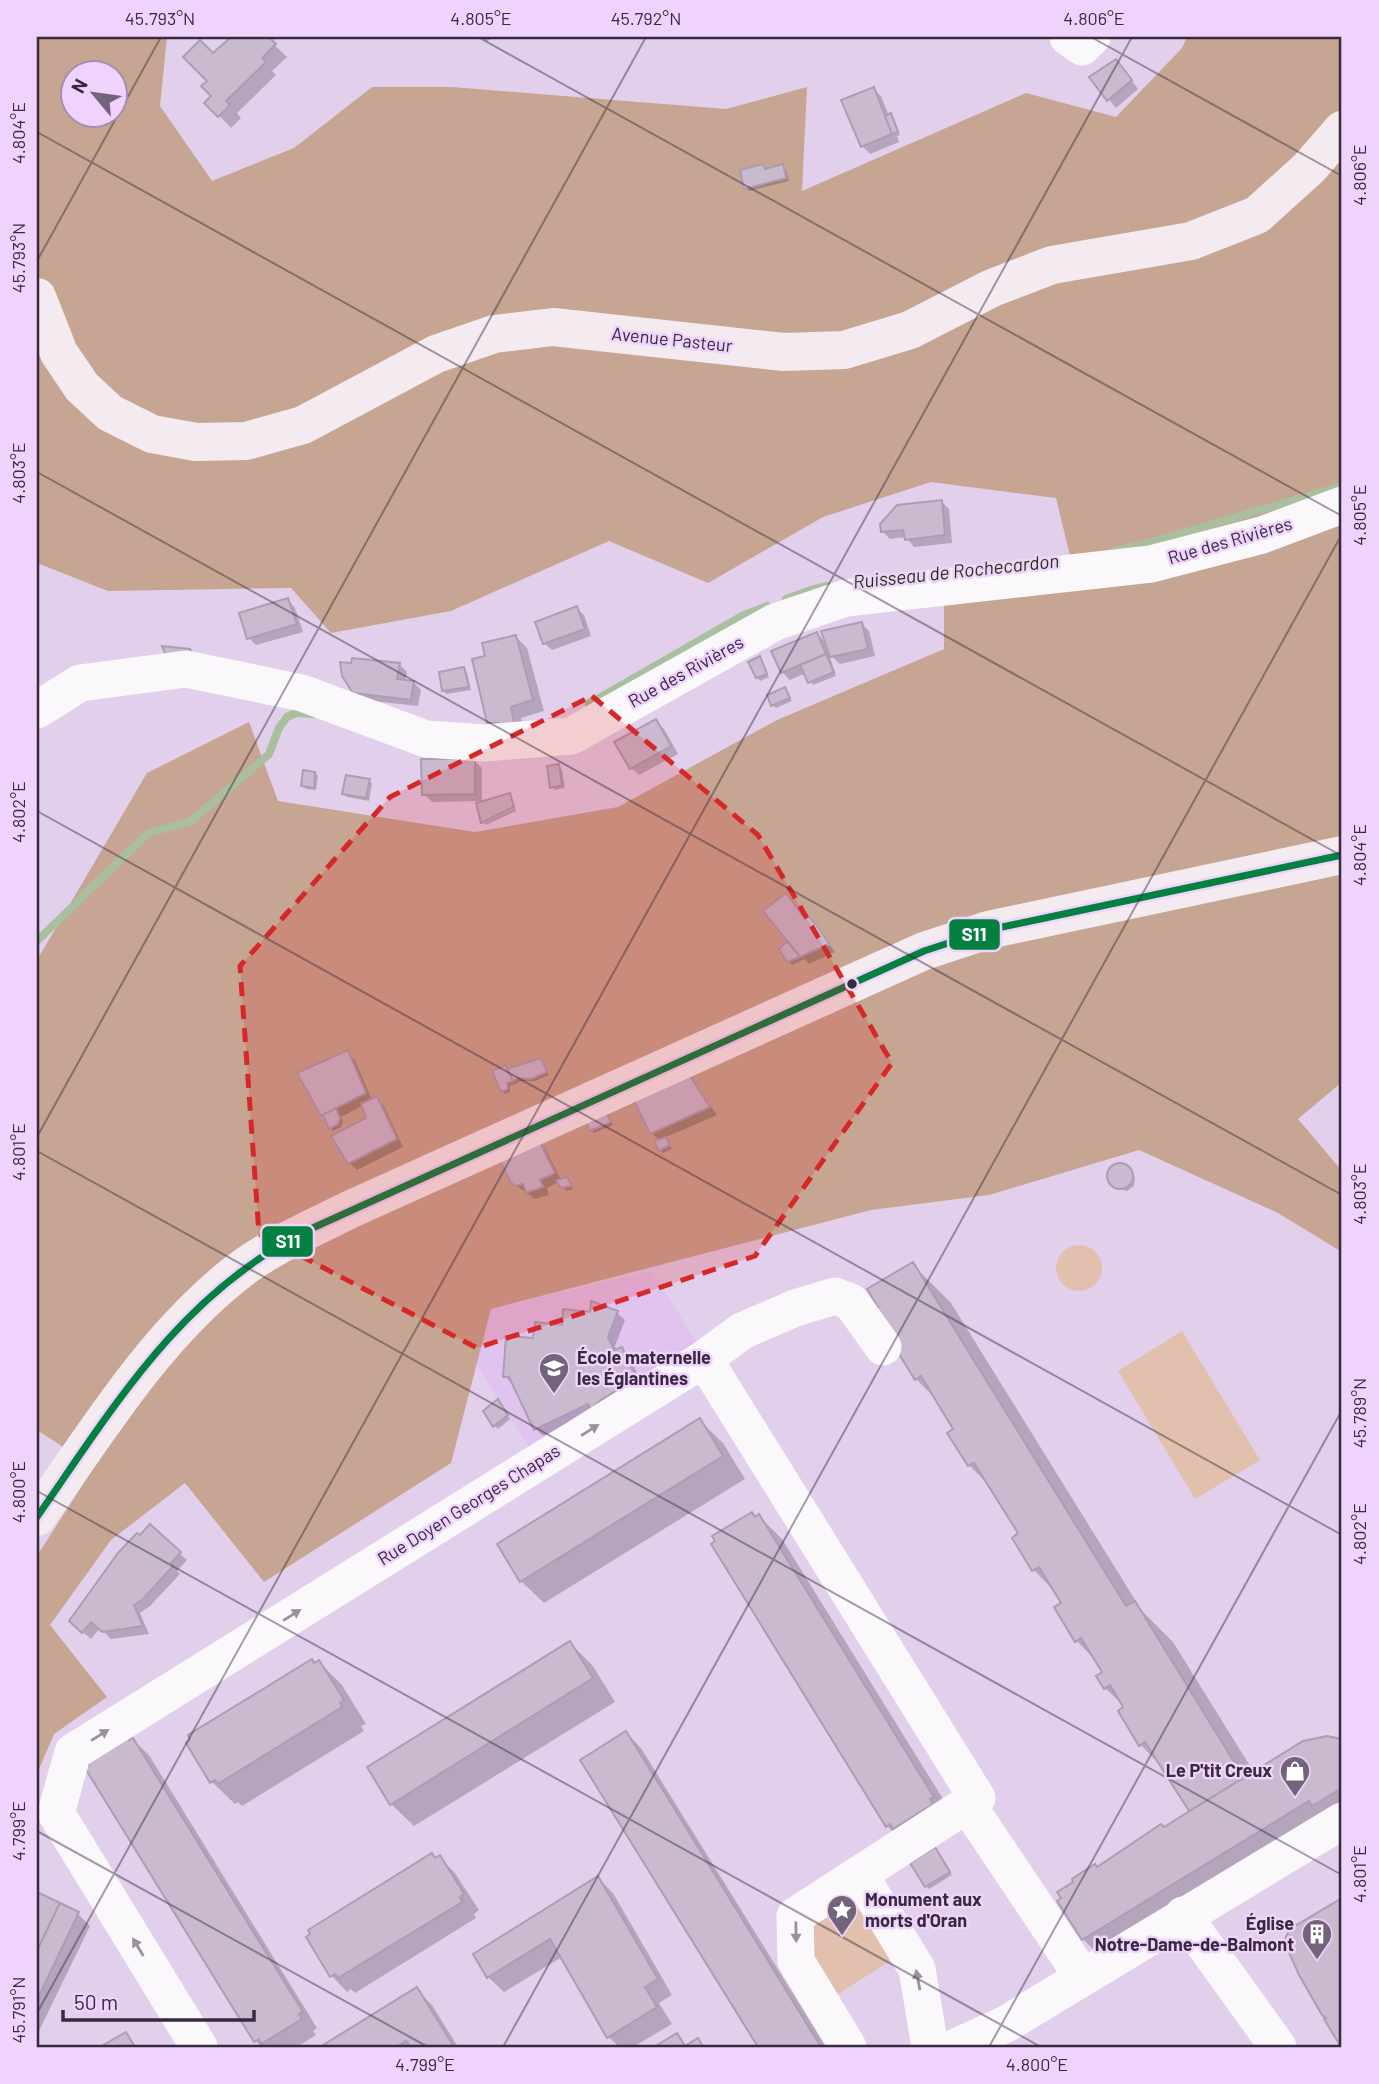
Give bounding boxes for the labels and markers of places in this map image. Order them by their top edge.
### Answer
unlabelled marker [845,977,859,991]
place label: École maternelle les Églantines [577,1346,711,1389]
school or university icon: École maternelle les Églantines [537,1351,571,1395]
shop icon: Le P'tit Creux [1278,1754,1312,1798]
place label: Le P'tit Creux [1166,1759,1272,1781]
place label: Monument aux morts d'Oran [865,1888,982,1931]
place icon: Monument aux morts d'Oran [825,1893,859,1937]
place label: Église Notre-Dame-de-Balmont [1095,1912,1294,1955]
building icon: Église Notre-Dame-de-Balmont [1300,1917,1334,1961]

